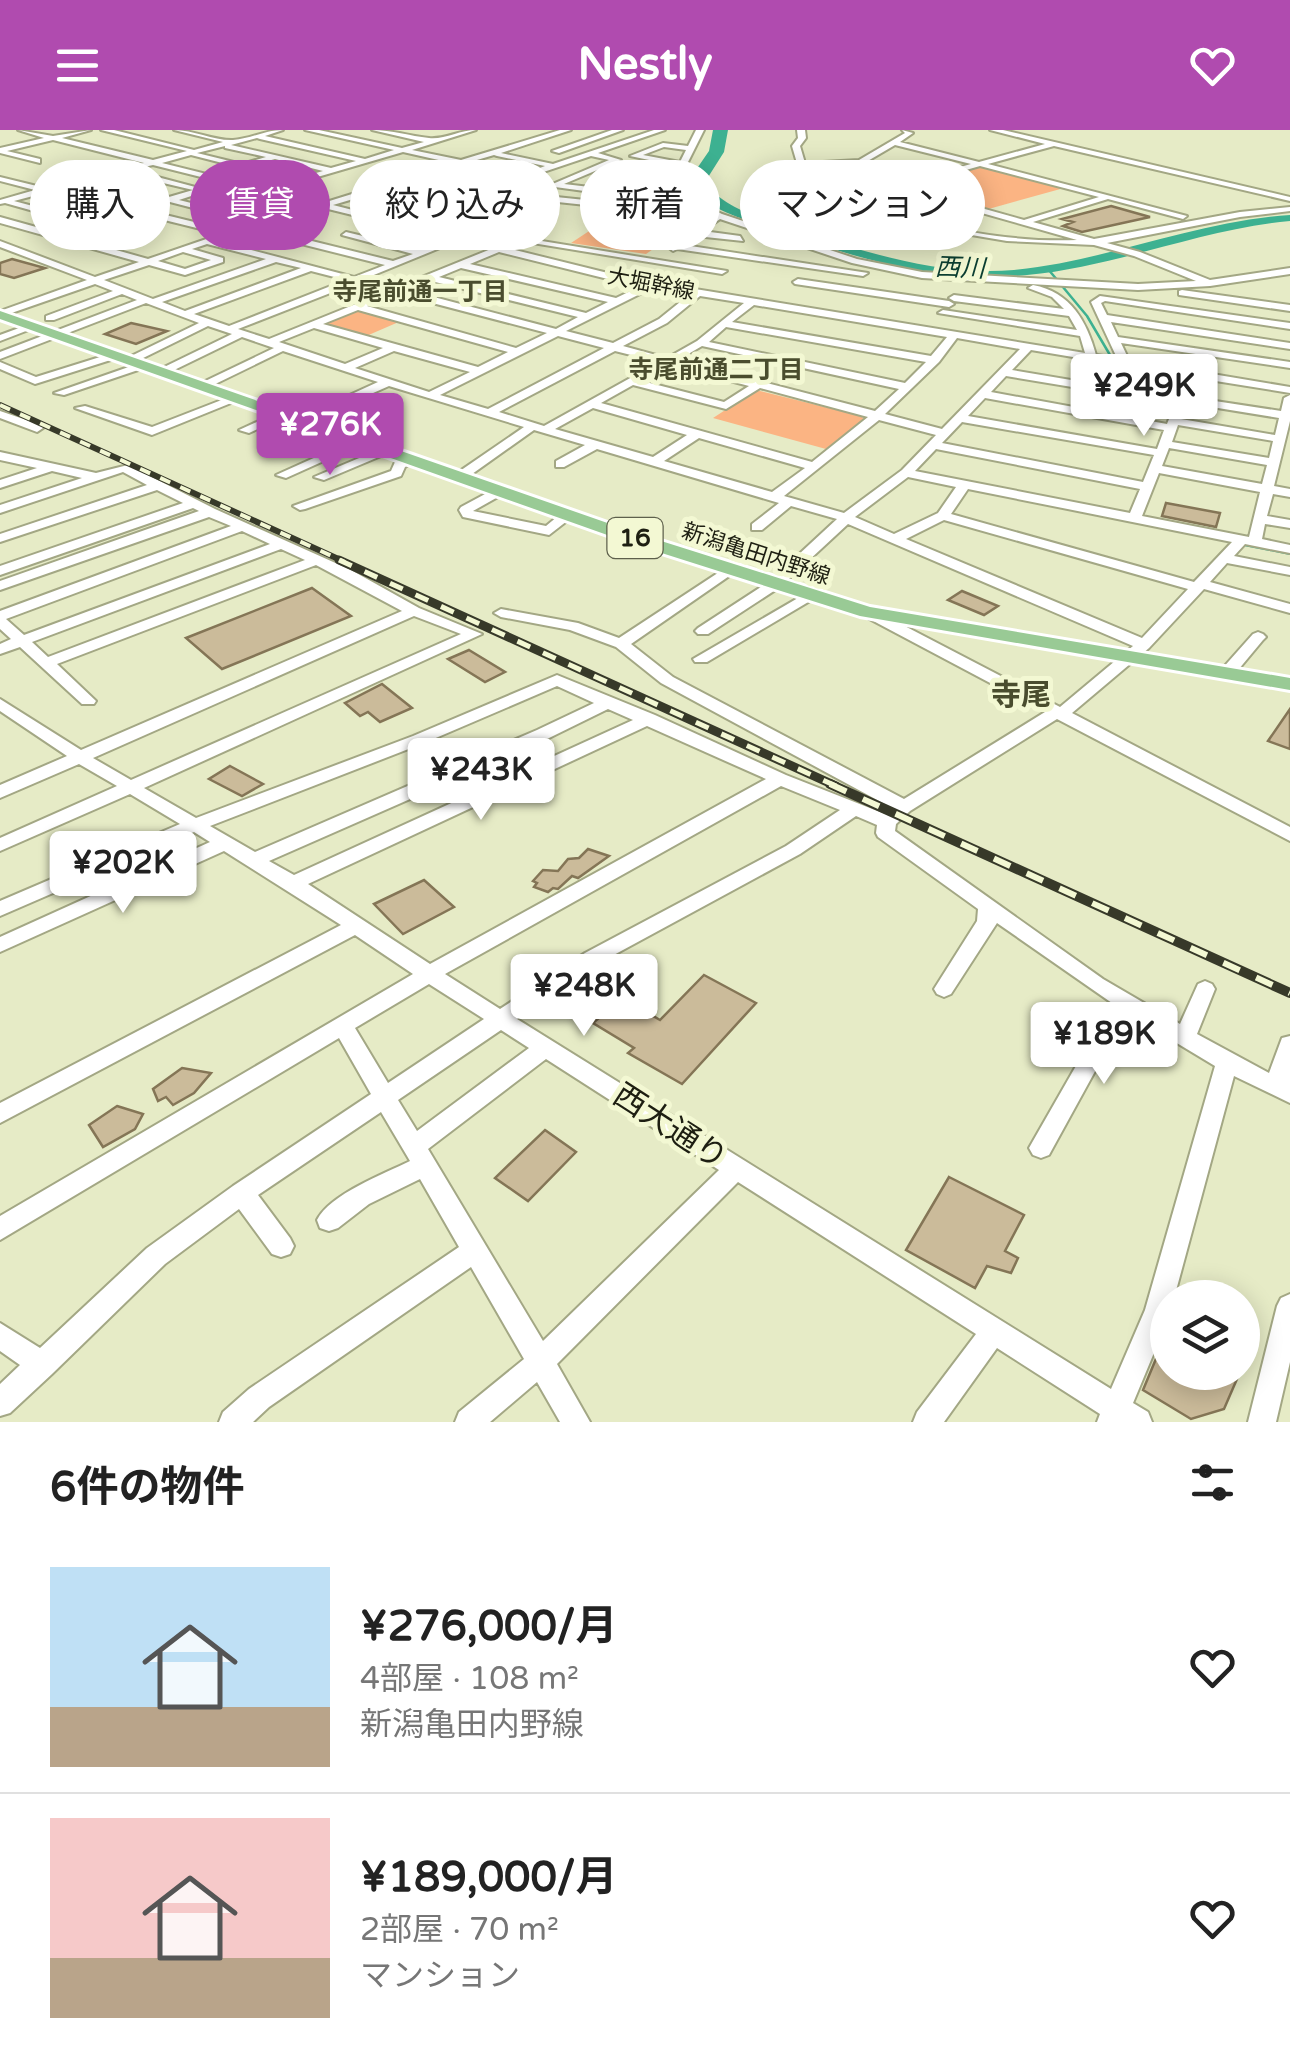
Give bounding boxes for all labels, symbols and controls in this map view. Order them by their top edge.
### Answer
icon: menu [50,38,105,93]
text: Nestly [578,38,712,92]
icon: heart [1185,38,1240,93]
chip: 購入 [30,160,170,250]
chip: 賃貸 [190,160,330,250]
chip: 絞り込み [350,160,560,250]
chip: 新着 [580,160,720,250]
chip: マンション [740,160,985,250]
water label: 西川 [934,252,988,284]
street label: 大堀幹線 [605,263,697,305]
district label: 寺尾前通一丁目 [332,277,508,307]
pin: ¥249K [1074,354,1214,439]
district label: 寺尾前通二丁目 [628,355,804,385]
text: ¥249K [1093,367,1195,405]
pin: ¥276K [260,393,400,478]
text: ¥276K [279,406,381,444]
road number: 16 [608,518,662,558]
street label: 新潟亀田内野線 [679,518,833,590]
district label: 寺尾 [991,677,1051,714]
pin: ¥243K [411,738,551,823]
text: ¥243K [430,751,532,789]
pin: ¥202K [53,831,193,916]
text: ¥202K [72,844,174,882]
pin: ¥248K [514,954,654,1039]
text: ¥248K [533,967,635,1005]
pin: ¥189K [1034,1002,1174,1087]
text: ¥189K [1053,1015,1155,1053]
street label: 西大通り [606,1076,734,1178]
map controls [1150,1280,1260,1390]
button: layers [1150,1280,1260,1390]
icon: filters [1185,1455,1240,1510]
text: 6件の物件 [50,1462,244,1513]
text: ¥276,000/月 [360,1601,617,1652]
icon: home [130,1607,250,1727]
icon: heart [1185,1640,1240,1695]
text: 4部屋 · 108 m² [360,1660,579,1698]
text: 新潟亀田内野線 [360,1706,584,1744]
text: ¥189,000/月 [360,1852,617,1903]
icon: home [130,1858,250,1978]
icon: heart [1185,1891,1240,1946]
text: 2部屋 · 70 m² [360,1911,559,1949]
text: マンション [360,1957,520,1995]

